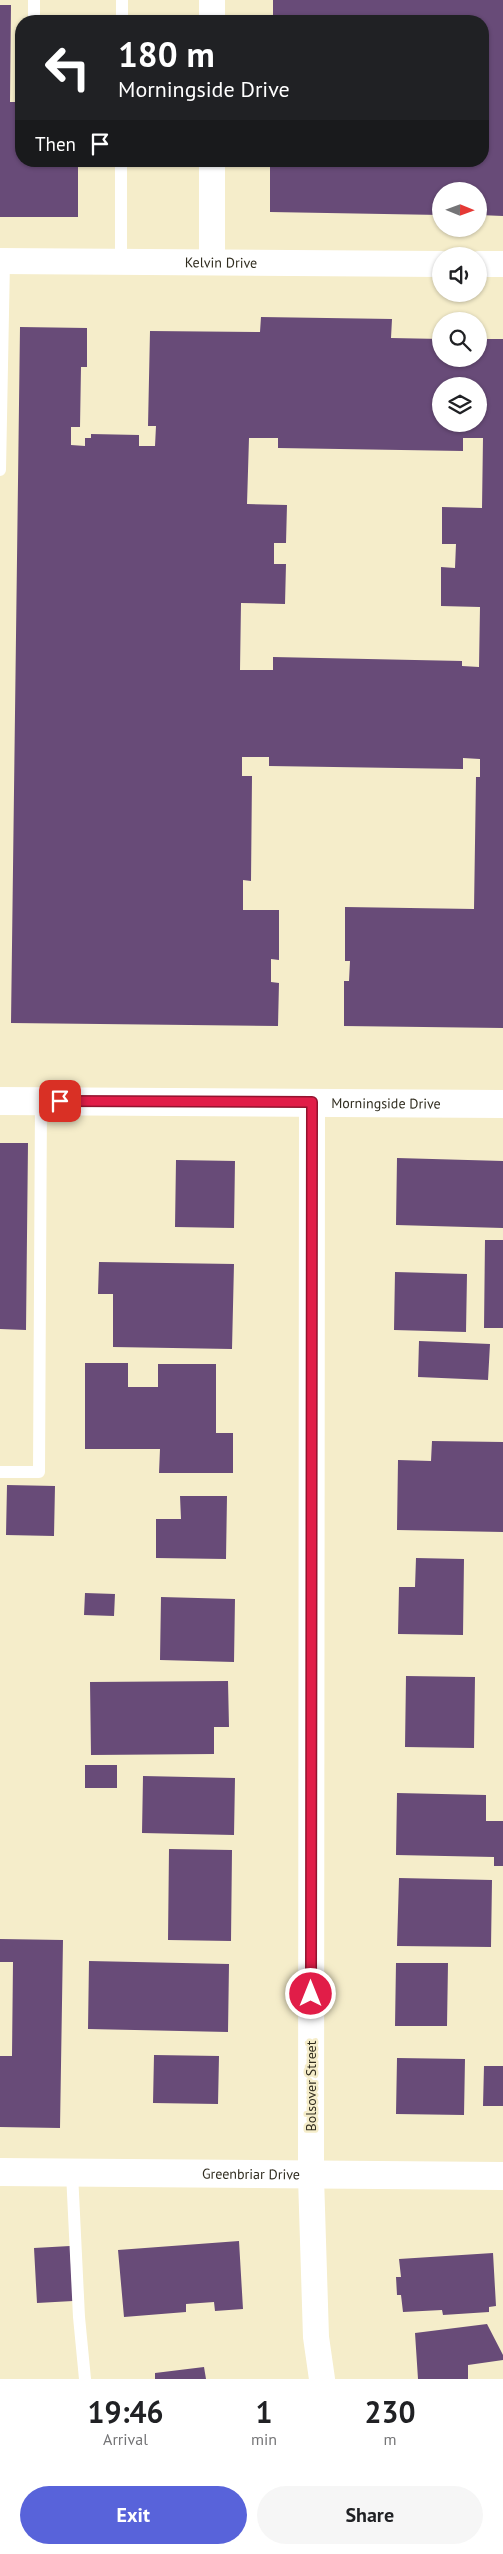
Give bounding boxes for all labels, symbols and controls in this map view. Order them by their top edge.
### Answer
text: 180 m [118,31,215,77]
icon: left [35,35,100,100]
text: Morningside Drive [118,75,290,103]
icon: arrive [86,130,114,158]
text: Then [35,132,76,156]
north arrow [432,182,488,238]
map controls [432,182,487,432]
button: sound [432,247,487,302]
street label: Kelvin Drive [185,253,257,272]
button: search [432,312,487,367]
button: layers [432,377,487,432]
pin [39,1080,81,1122]
icon: arrive [46,1087,74,1115]
street label: Morningside Drive [331,1094,441,1113]
position arrow [284,1967,336,2019]
street label: Bolsover Street [302,2040,320,2131]
street label: Greenbriar Drive [202,2165,300,2183]
text: 19:46 [87,2392,164,2431]
text: 1 [256,2392,273,2431]
text: 230 [364,2392,416,2431]
text: Arrival [103,2429,148,2449]
text: min [251,2429,277,2449]
text: m [384,2429,397,2449]
button: Exit [20,2486,247,2544]
button: Share [257,2486,483,2544]

